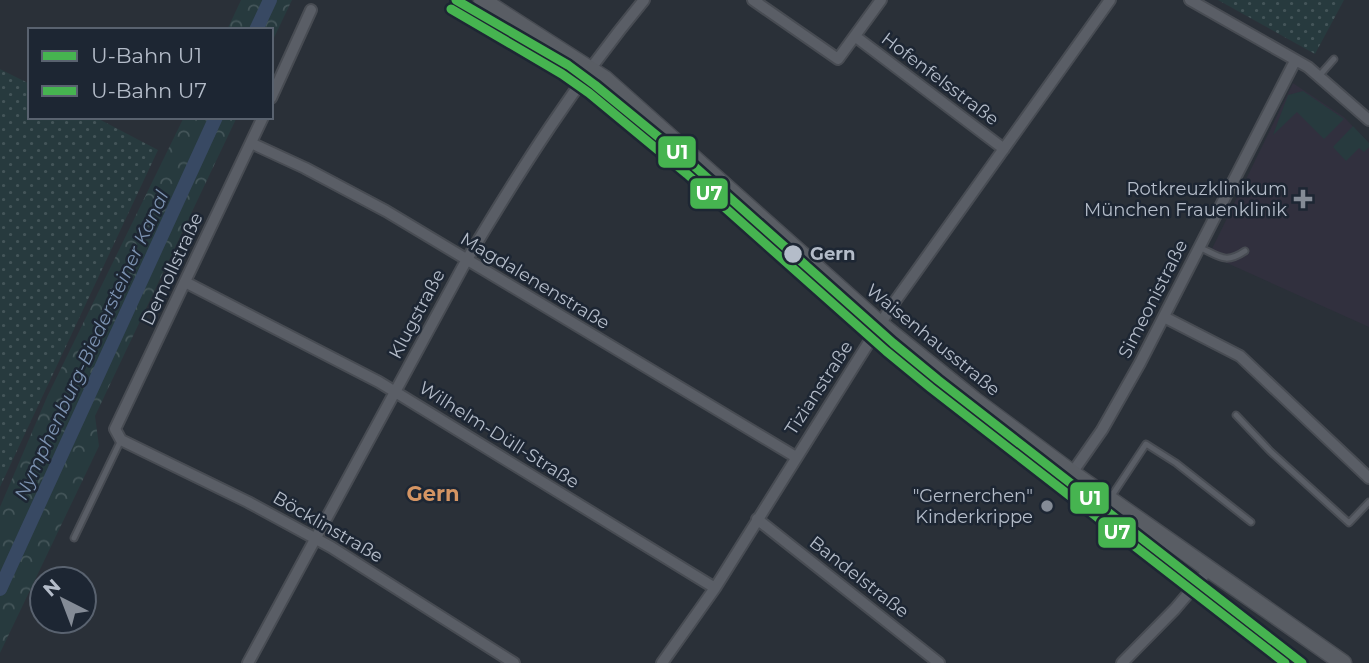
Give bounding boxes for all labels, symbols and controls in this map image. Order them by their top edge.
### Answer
legend [28,28,273,119]
street label: Hofenfelsstraße [877,28,1003,130]
text: U-Bahn U1 [91,43,202,68]
text: U-Bahn U7 [91,78,207,103]
line badge: U1 [657,135,697,169]
text: U1 [666,141,688,164]
line badge: U7 [689,177,729,210]
place label: Rotkreuzklinikum München Frauenklinik [1084,178,1287,221]
text: U7 [696,182,723,205]
water label: Nymphenburg-Biedersteiner Kanal [9,186,174,504]
marker: Rotkreuzklinikum München Frauenklinik [1293,189,1313,209]
street label: Demollstraße [136,209,208,329]
street label: Magdalenenstraße [456,228,614,334]
street label: Simeonistraße [1114,236,1192,362]
marker: Gern [782,243,804,265]
place label: Gern [810,243,855,265]
street label: Klugstraße [384,265,450,363]
street label: Waisenhausstraße [862,279,1005,401]
street label: Tizianstraße [780,337,858,439]
street label: Wilhelm-Düll-Straße [415,377,583,493]
district label: Gern [407,481,459,506]
line badge: U1 [1069,481,1110,515]
place label: "Gernerchen" Kinderkrippe [913,485,1033,528]
street label: Böcklinstraße [269,487,387,567]
text: U1 [1079,487,1101,510]
marker: "Gernerchen" Kinderkrippe [1039,498,1055,514]
line badge: U7 [1097,516,1137,549]
text: U7 [1104,521,1131,544]
street label: Bandelstraße [805,531,913,623]
north arrow [28,565,98,635]
text: N [39,574,65,601]

